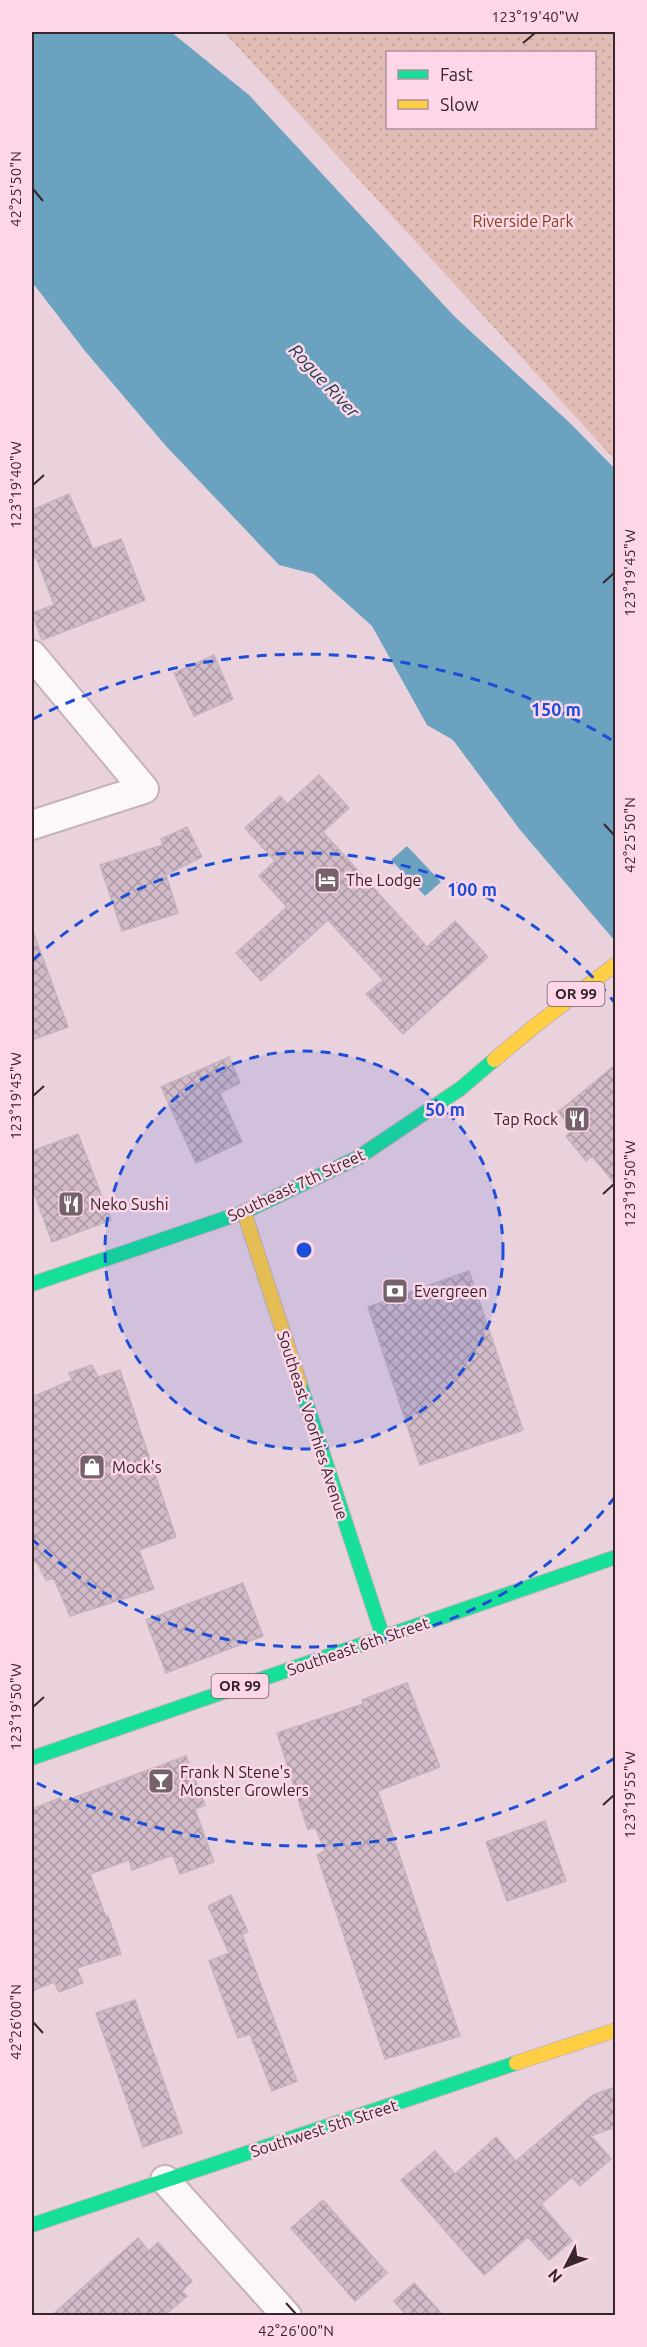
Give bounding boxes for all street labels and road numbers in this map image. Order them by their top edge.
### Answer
road number: OR 99 [548,982,604,1006]
street label: Southeast 7th Street [225,1145,368,1225]
street label: Southeast Voorhies Avenue [274,1329,352,1521]
street label: Southeast 6th Street [285,1613,432,1679]
road number: OR 99 [212,1674,268,1698]
street label: Southwest 5th Street [248,2096,400,2160]

